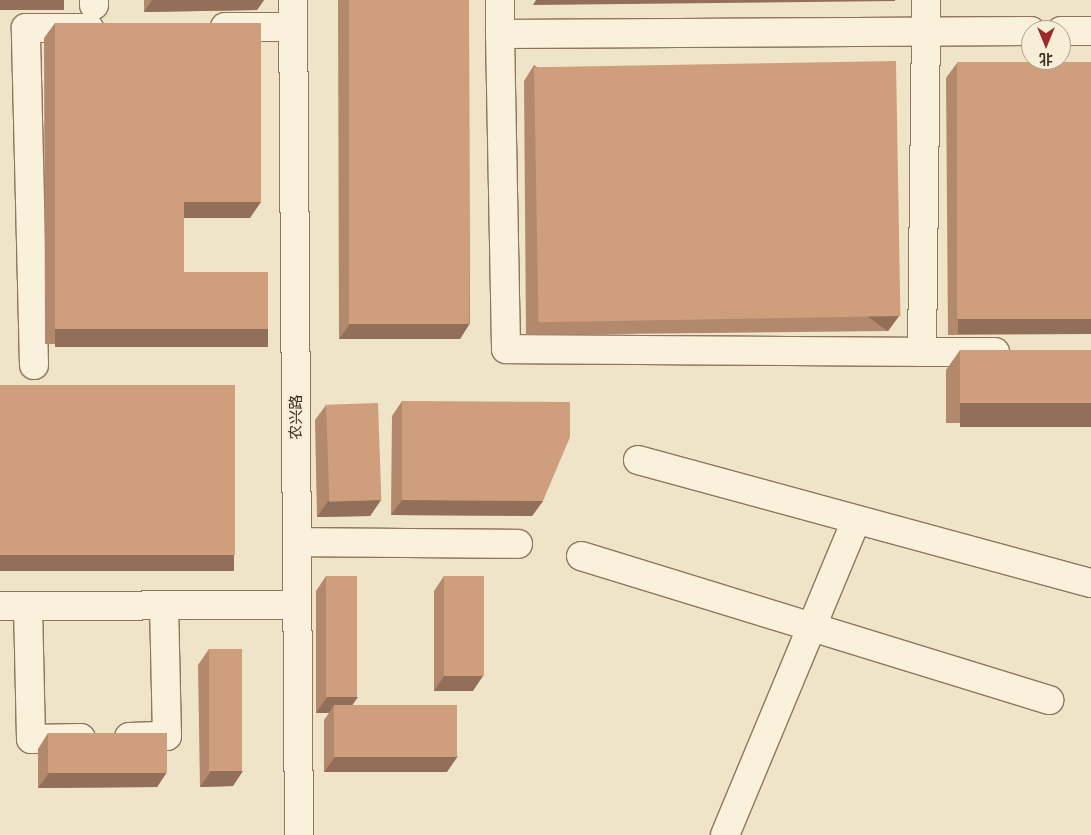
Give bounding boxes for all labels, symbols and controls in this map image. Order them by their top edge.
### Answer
north arrow [1021,20,1071,70]
text: 北 [1039,50,1053,68]
street label: 农兴路 [287,395,305,439]

